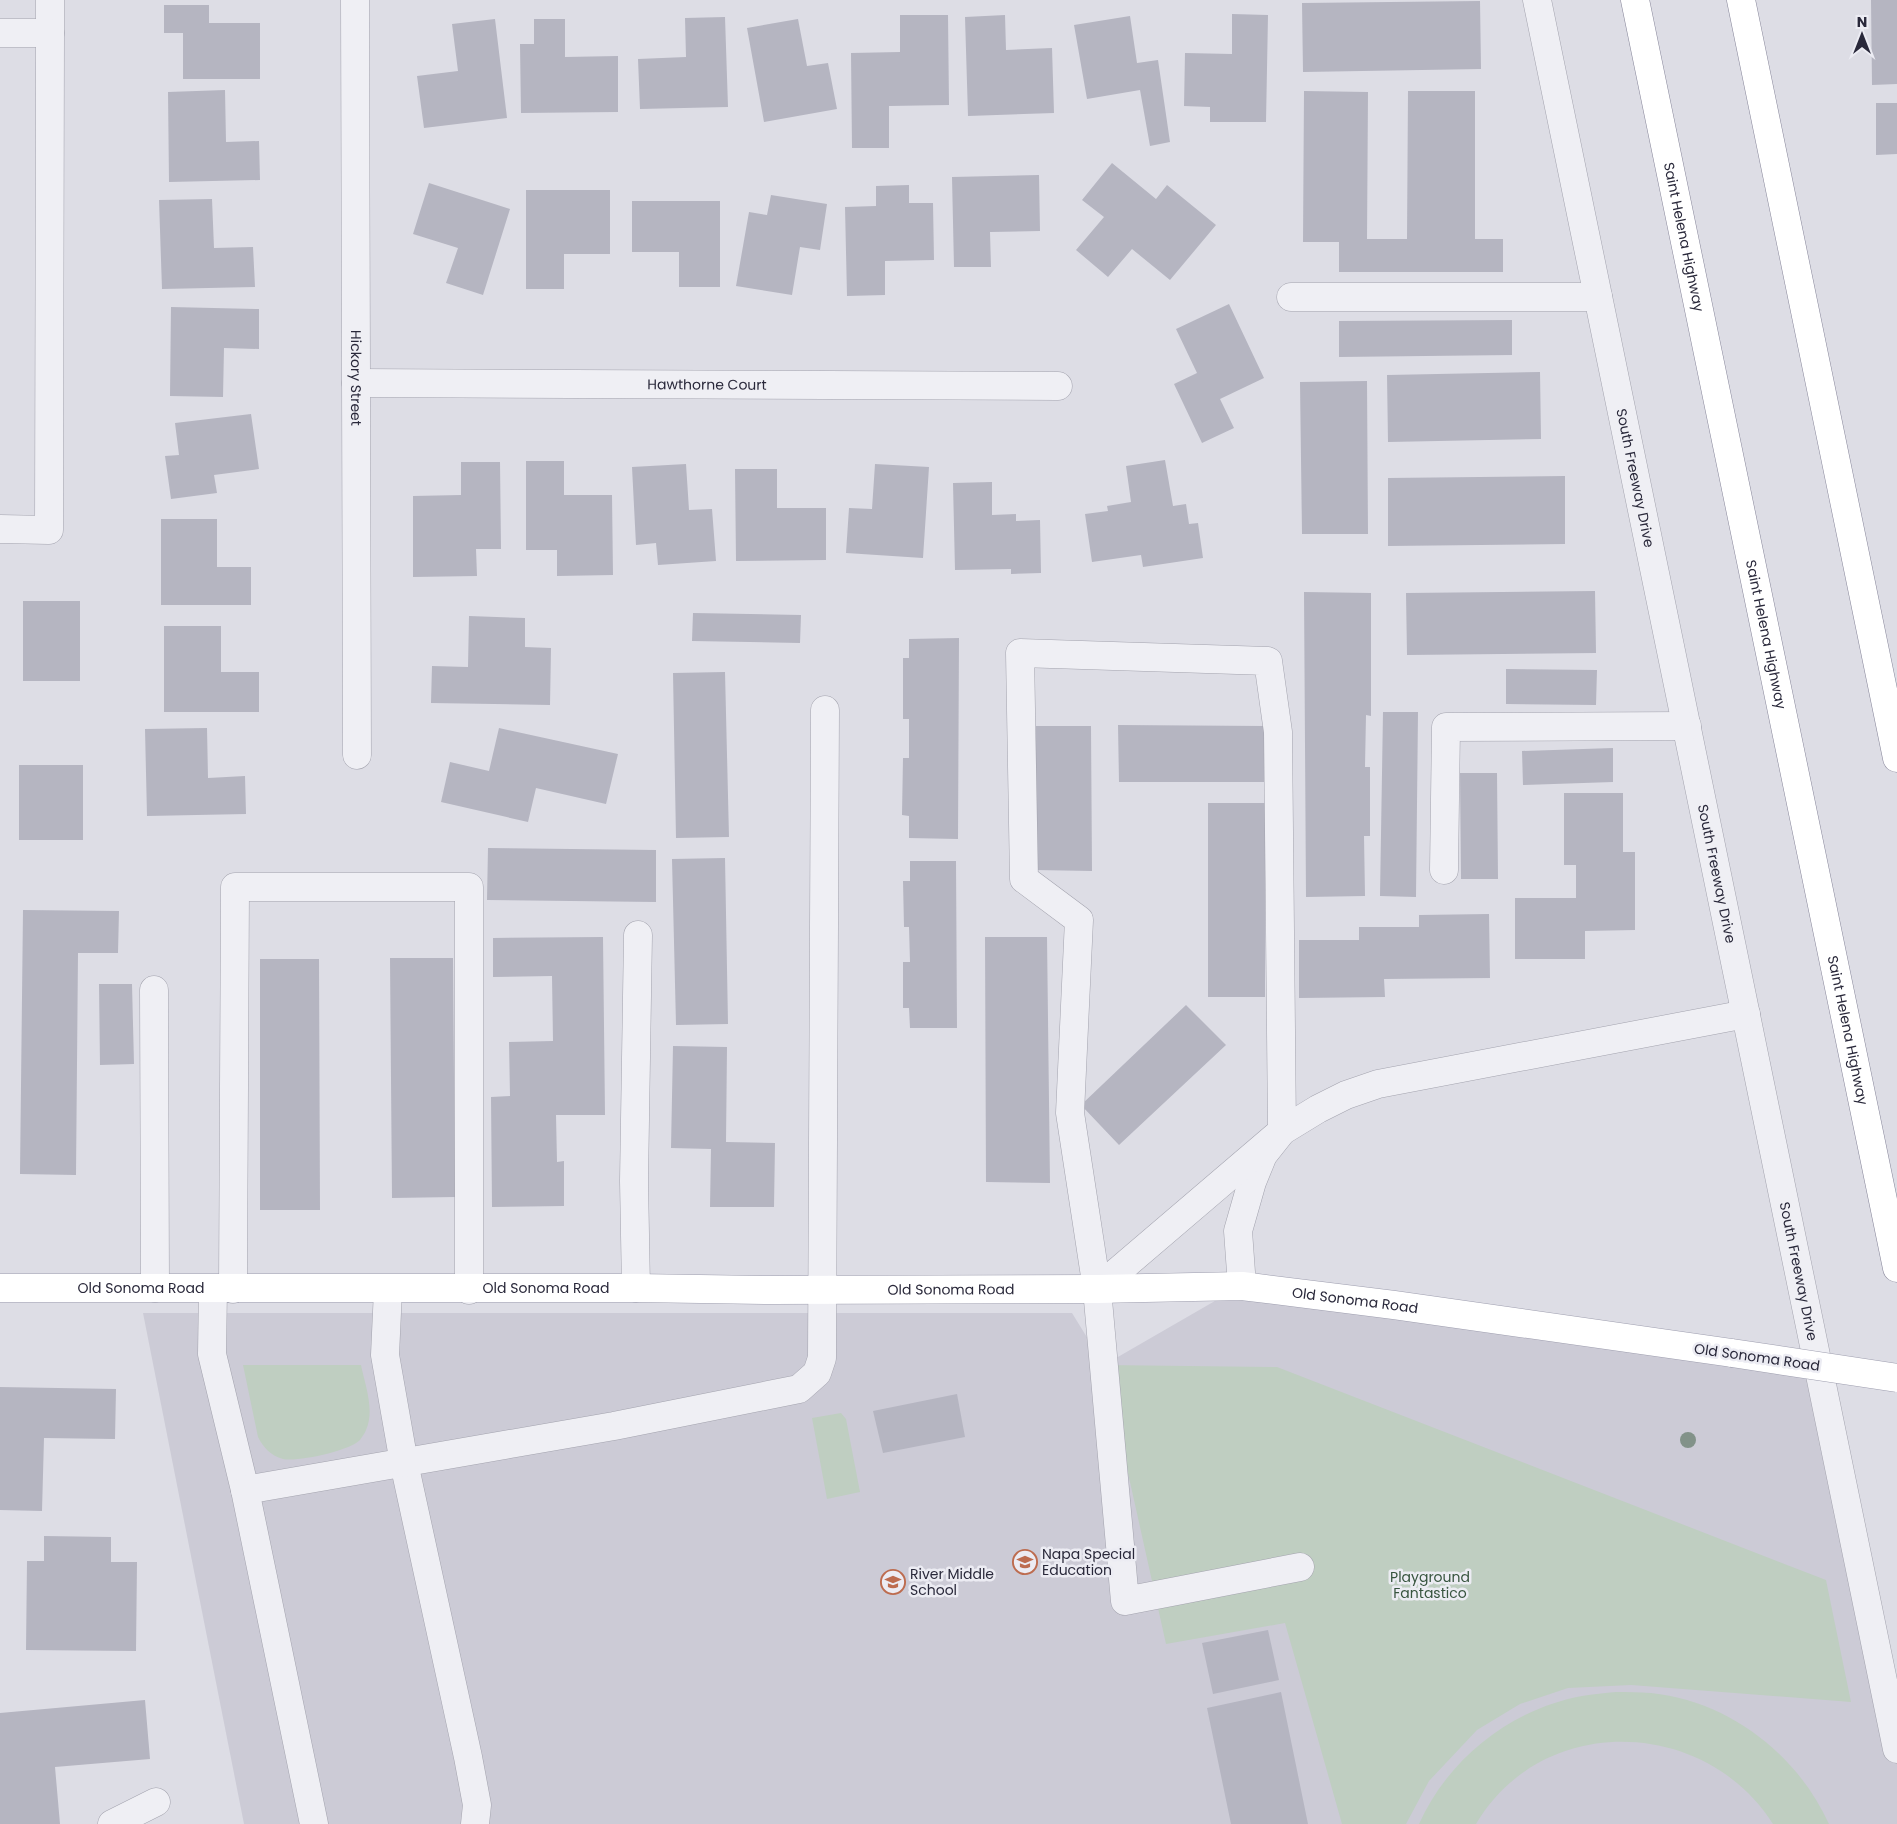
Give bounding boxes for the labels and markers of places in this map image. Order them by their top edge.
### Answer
place label: Napa Special Education [1042,1544,1135,1580]
school or university icon: Napa Special Education [1012,1549,1038,1575]
place label: River Middle School [910,1564,994,1600]
school or university icon: River Middle School [880,1569,906,1595]

